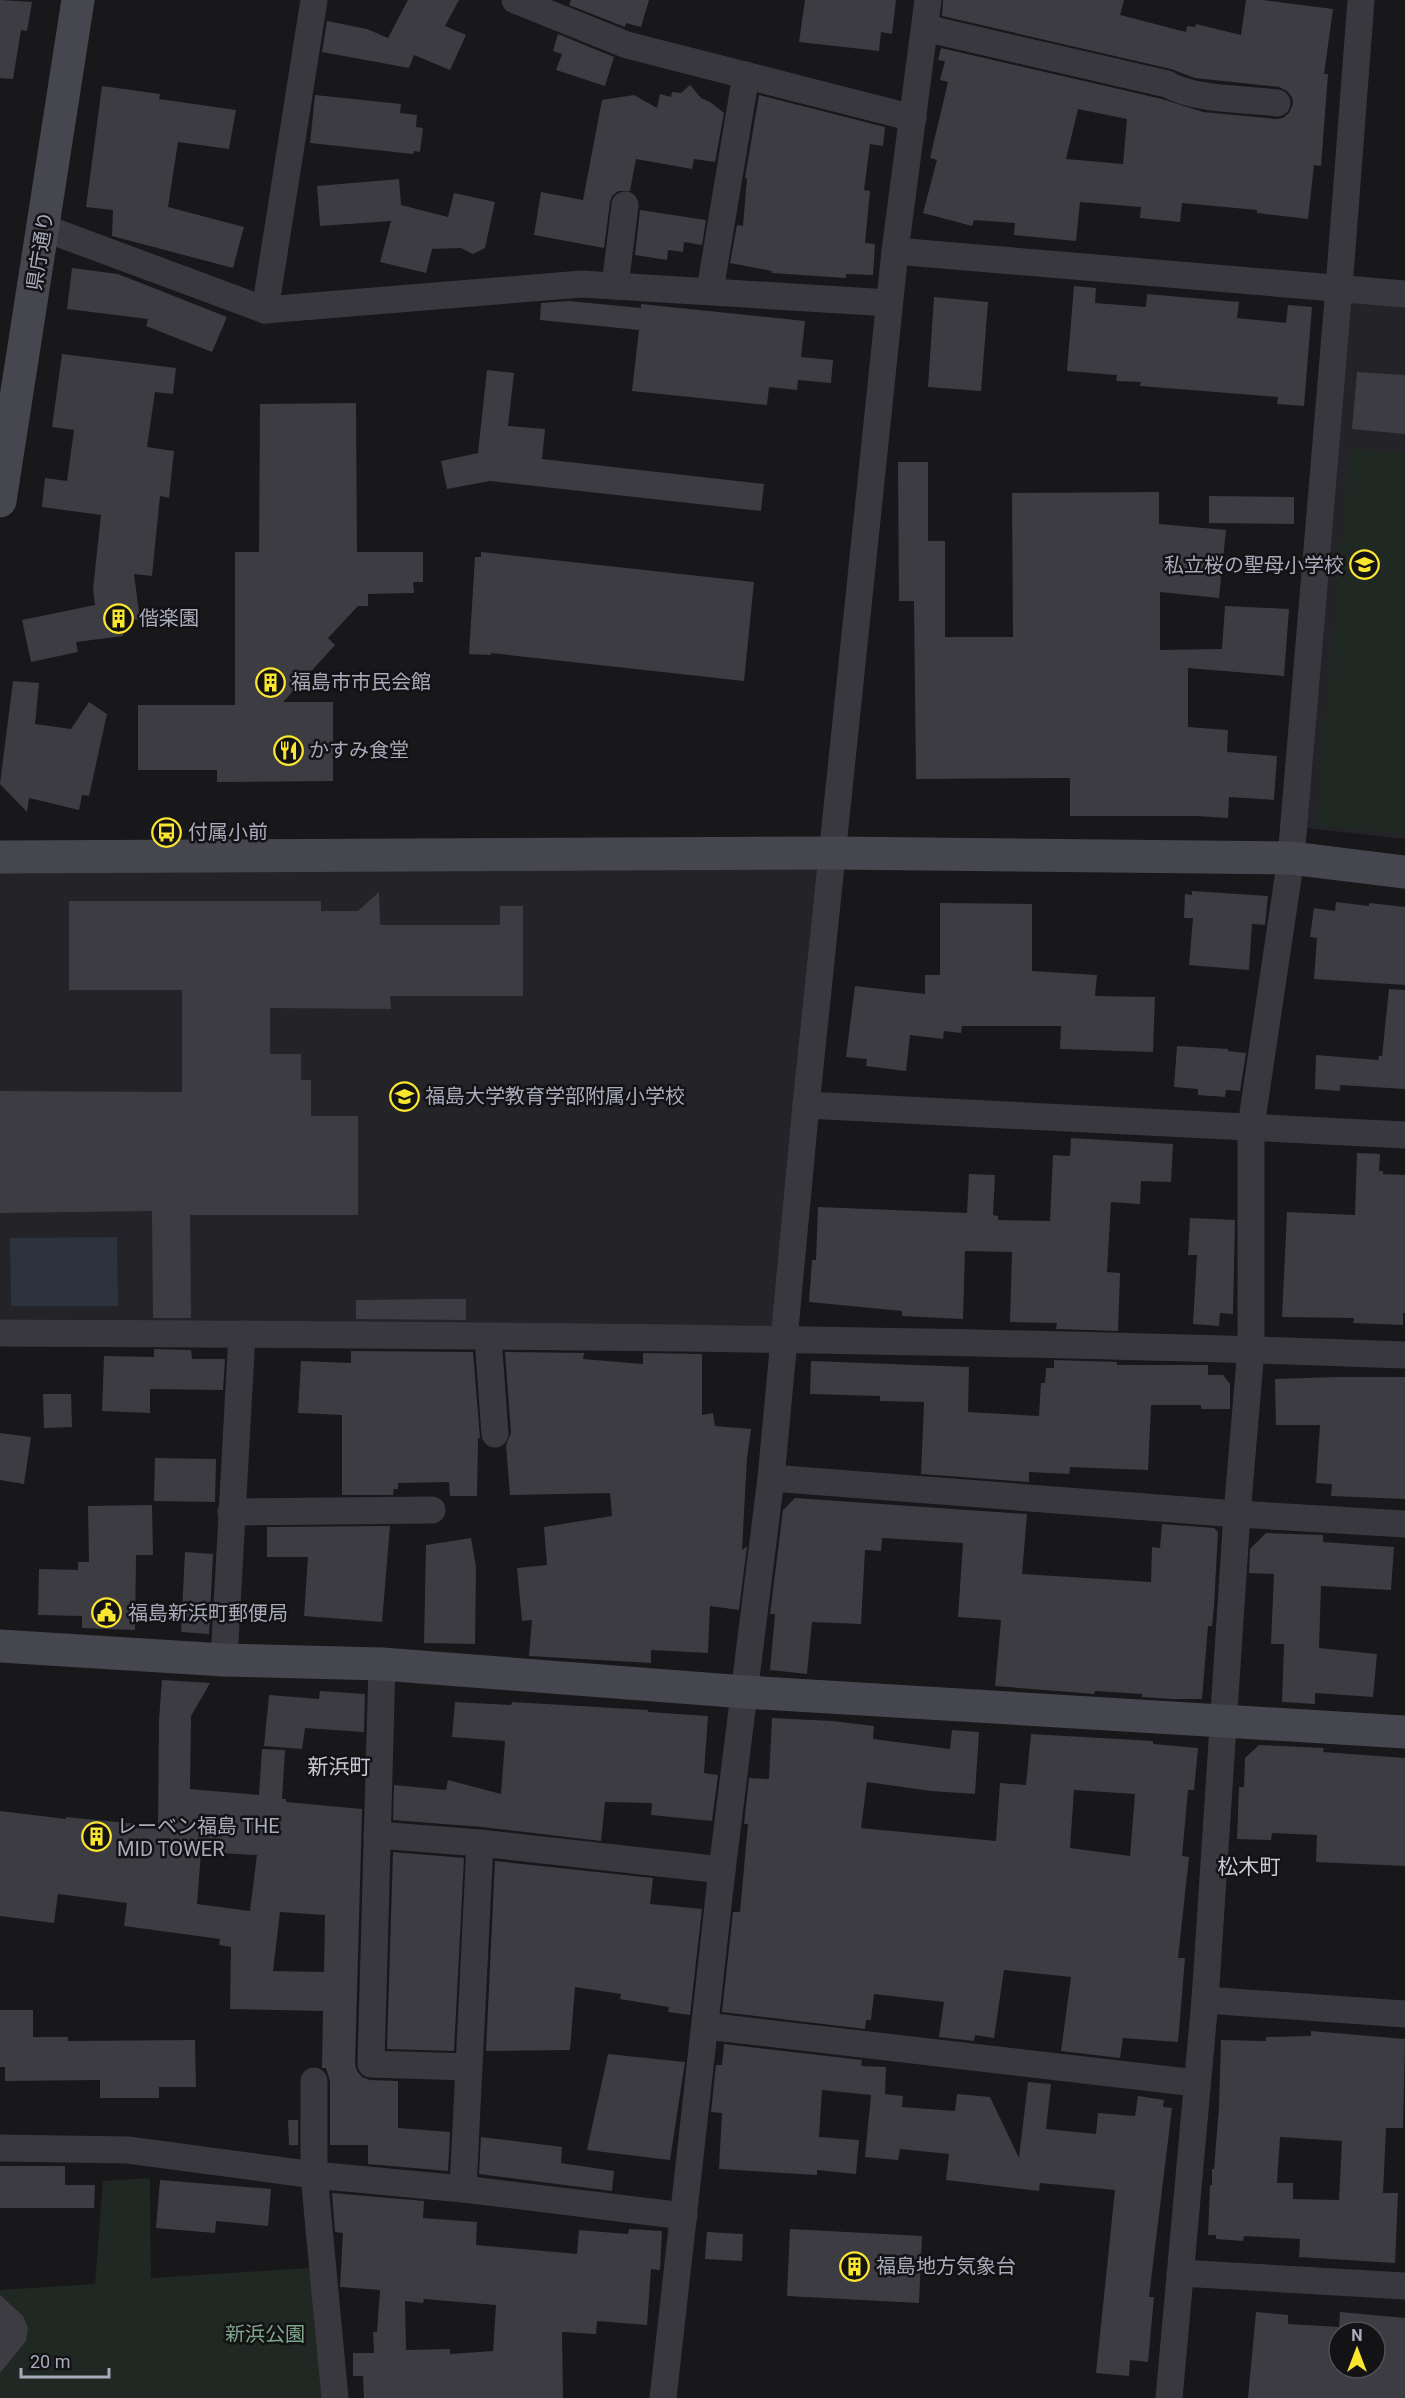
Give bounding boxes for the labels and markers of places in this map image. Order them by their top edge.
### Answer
school or university icon: 私立桜の聖母小学校 [1349,549,1381,581]
place label: 私立桜の聖母小学校 [1164,553,1344,577]
building icon: 偕楽園 [102,602,134,634]
place label: 偕楽園 [139,606,199,630]
building icon: 福島市市民会館 [254,666,286,698]
place label: 福島市市民会館 [291,670,431,694]
restaurant icon: かすみ食堂 [272,734,304,766]
place label: かすみ食堂 [309,738,409,762]
bus stop icon: 付属小前 [151,816,183,848]
place label: 付属小前 [188,820,268,844]
school or university icon: 福島大学教育学部附属小学校 [388,1080,420,1112]
place label: 福島大学教育学部附属小学校 [425,1084,685,1108]
public building icon: 福島新浜町郵便局 [91,1597,123,1629]
place label: 福島新浜町郵便局 [128,1601,288,1625]
place label: レーベン福島 THE MID TOWER [117,1814,280,1861]
building icon: レーベン福島 THE MID TOWER [80,1821,112,1853]
building icon: 福島地方気象台 [839,2250,871,2282]
place label: 福島地方気象台 [876,2254,1016,2278]

